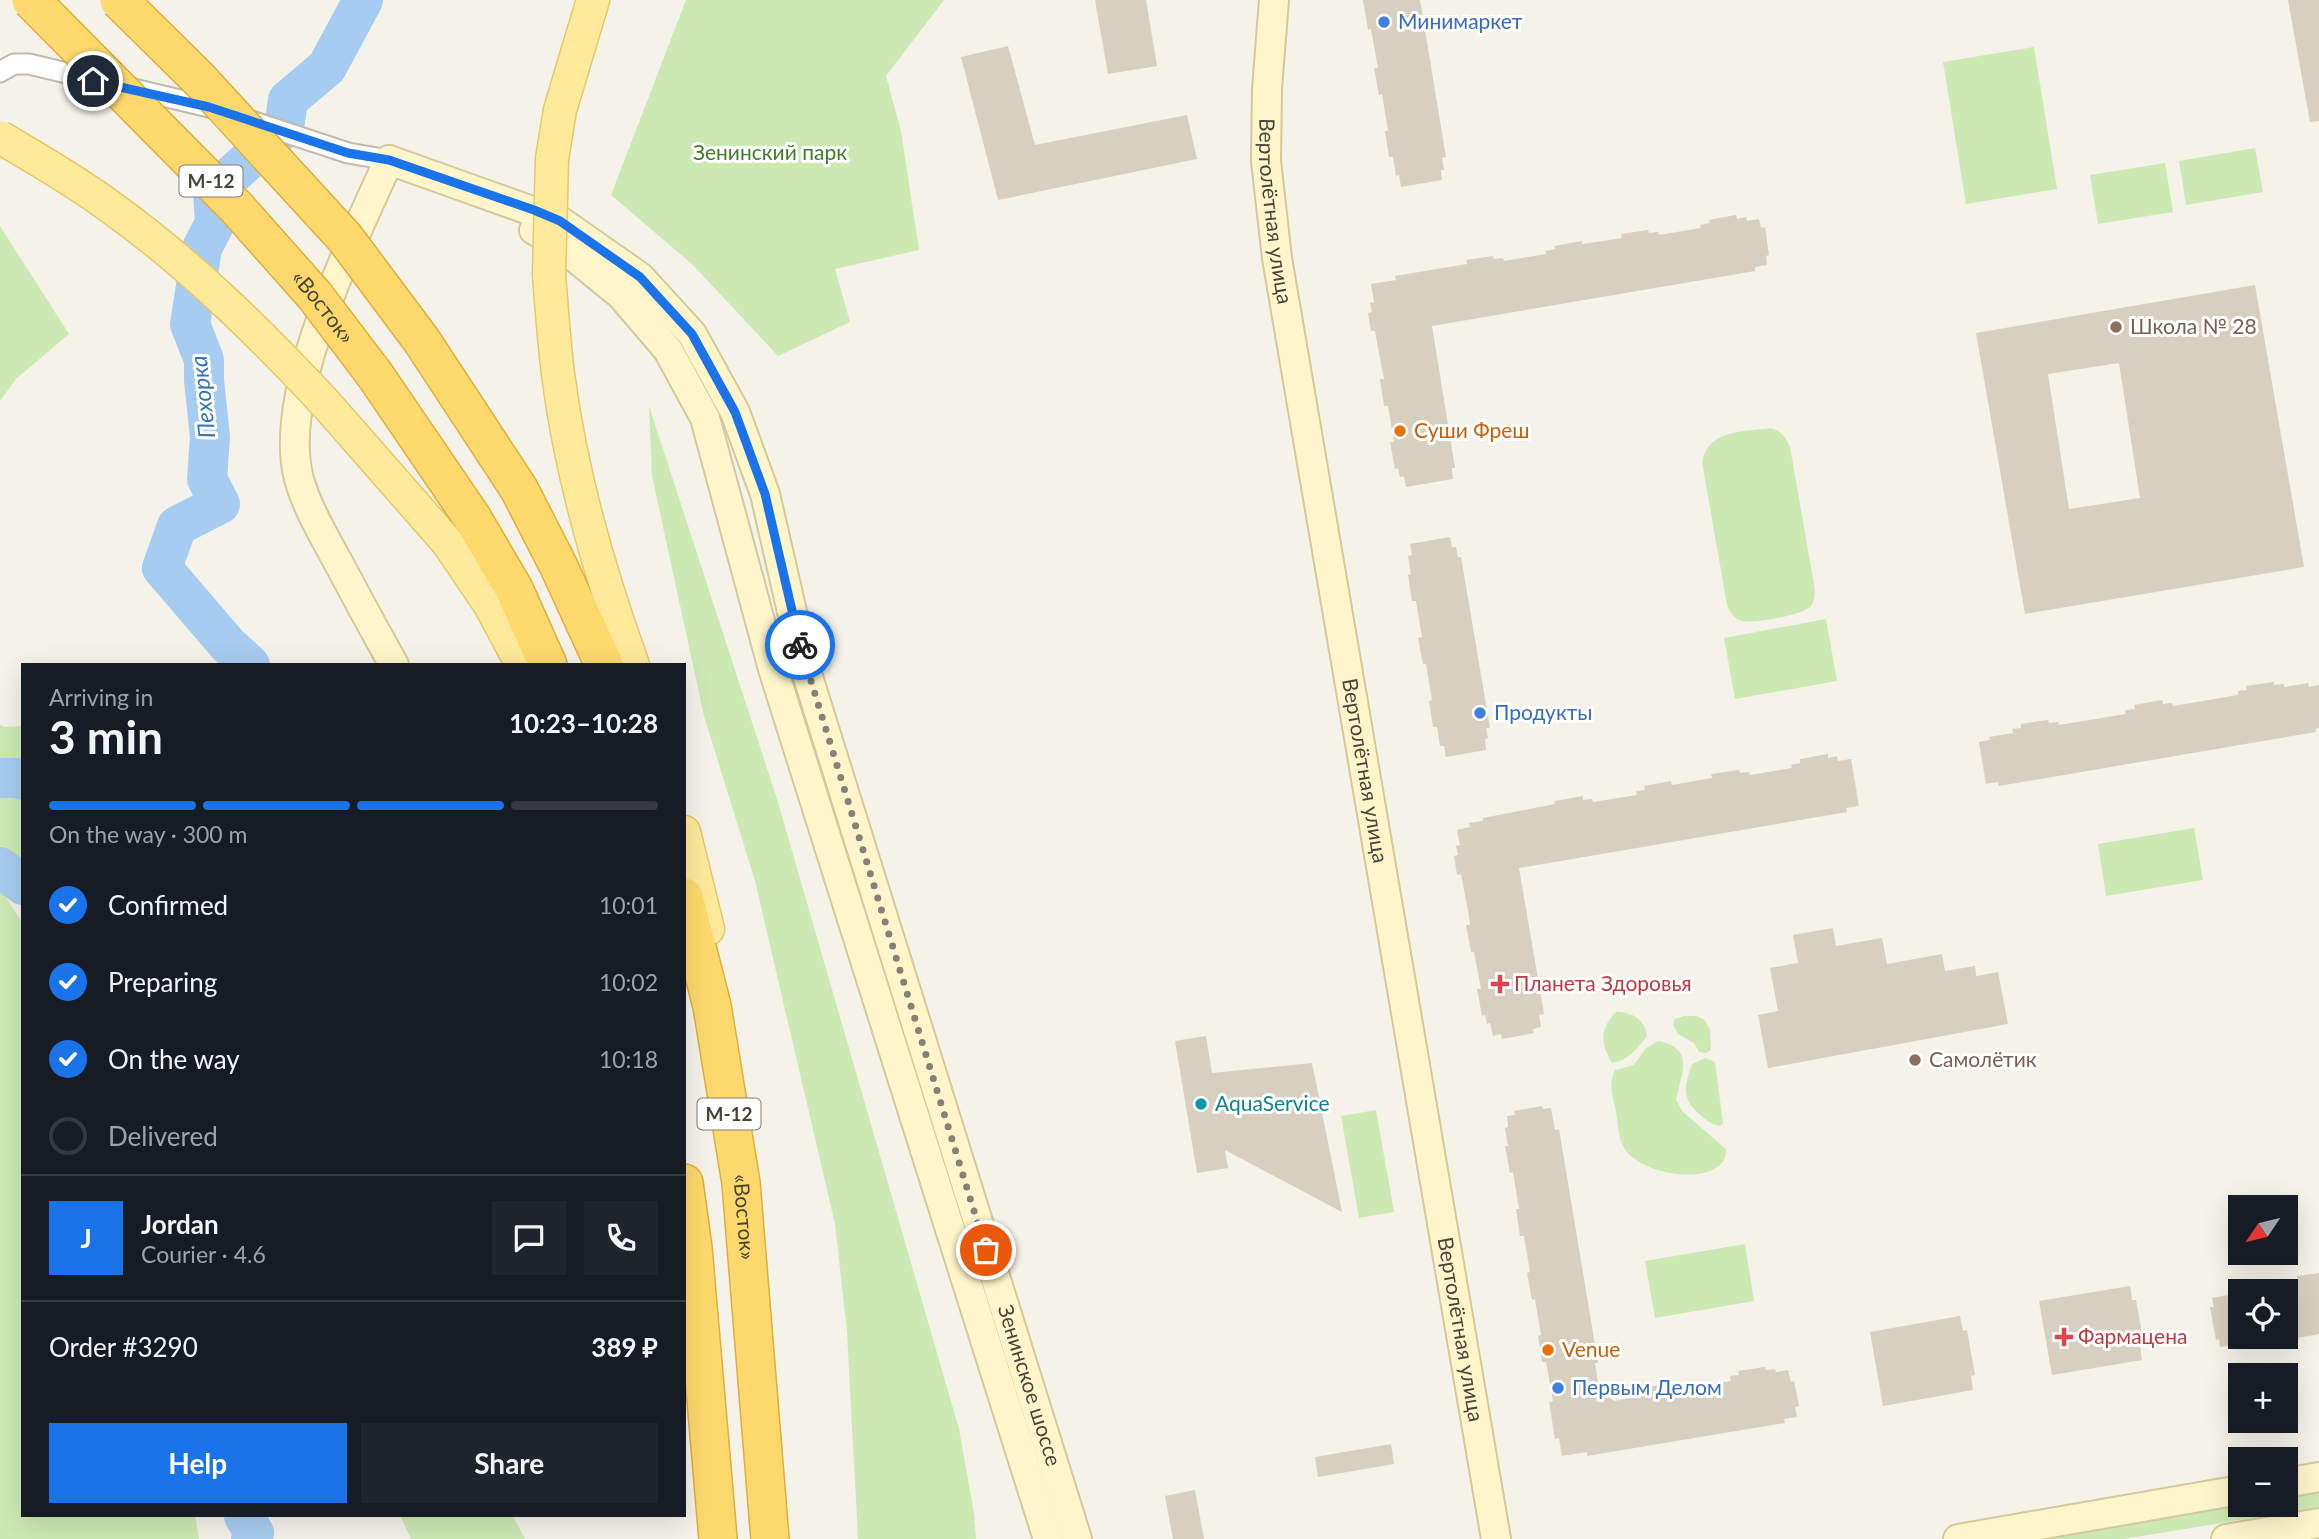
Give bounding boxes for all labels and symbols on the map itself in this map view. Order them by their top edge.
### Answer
place label: Минимаркет [1398,8,1523,33]
marker: Минимаркет [1376,14,1392,30]
pin [63,51,123,111]
street label: Вертолётная улица [1255,118,1299,306]
park label: Зенинский парк [693,139,847,164]
road number: М-12 [180,166,242,196]
street label: «Восток» [287,265,361,348]
place label: Школа № 28 [2130,313,2257,338]
marker: Школа № 28 [2108,319,2124,335]
water label: Пехорка [184,354,220,440]
place label: Суши Фреш [1414,417,1530,442]
marker: Суши Фреш [1392,423,1408,439]
courier [765,610,835,680]
street label: Вертолётная улица [1338,676,1394,865]
place label: Продукты [1494,699,1593,724]
marker: Продукты [1472,705,1488,721]
place label: Планета Здоровья [1514,970,1692,995]
marker: Планета Здоровья [1492,976,1508,992]
place label: Самолётик [1929,1046,2037,1071]
marker: Самолётик [1907,1052,1923,1068]
place label: AquaService [1215,1090,1330,1115]
marker: AquaService [1193,1096,1209,1112]
road number: М-12 [698,1098,760,1130]
street label: «Восток» [729,1172,761,1261]
north arrow [2228,1195,2298,1265]
pin [956,1220,1016,1280]
street label: Вертолётная улица [1434,1235,1490,1424]
street label: Зенинское шоссе [994,1301,1067,1469]
place label: Фармацена [2078,1323,2187,1348]
marker: Фармацена [2056,1329,2072,1345]
place label: Venue [1562,1336,1620,1361]
marker: Venue [1540,1342,1556,1358]
place label: Первым Делом [1572,1374,1722,1399]
marker: Первым Делом [1550,1380,1566,1396]

